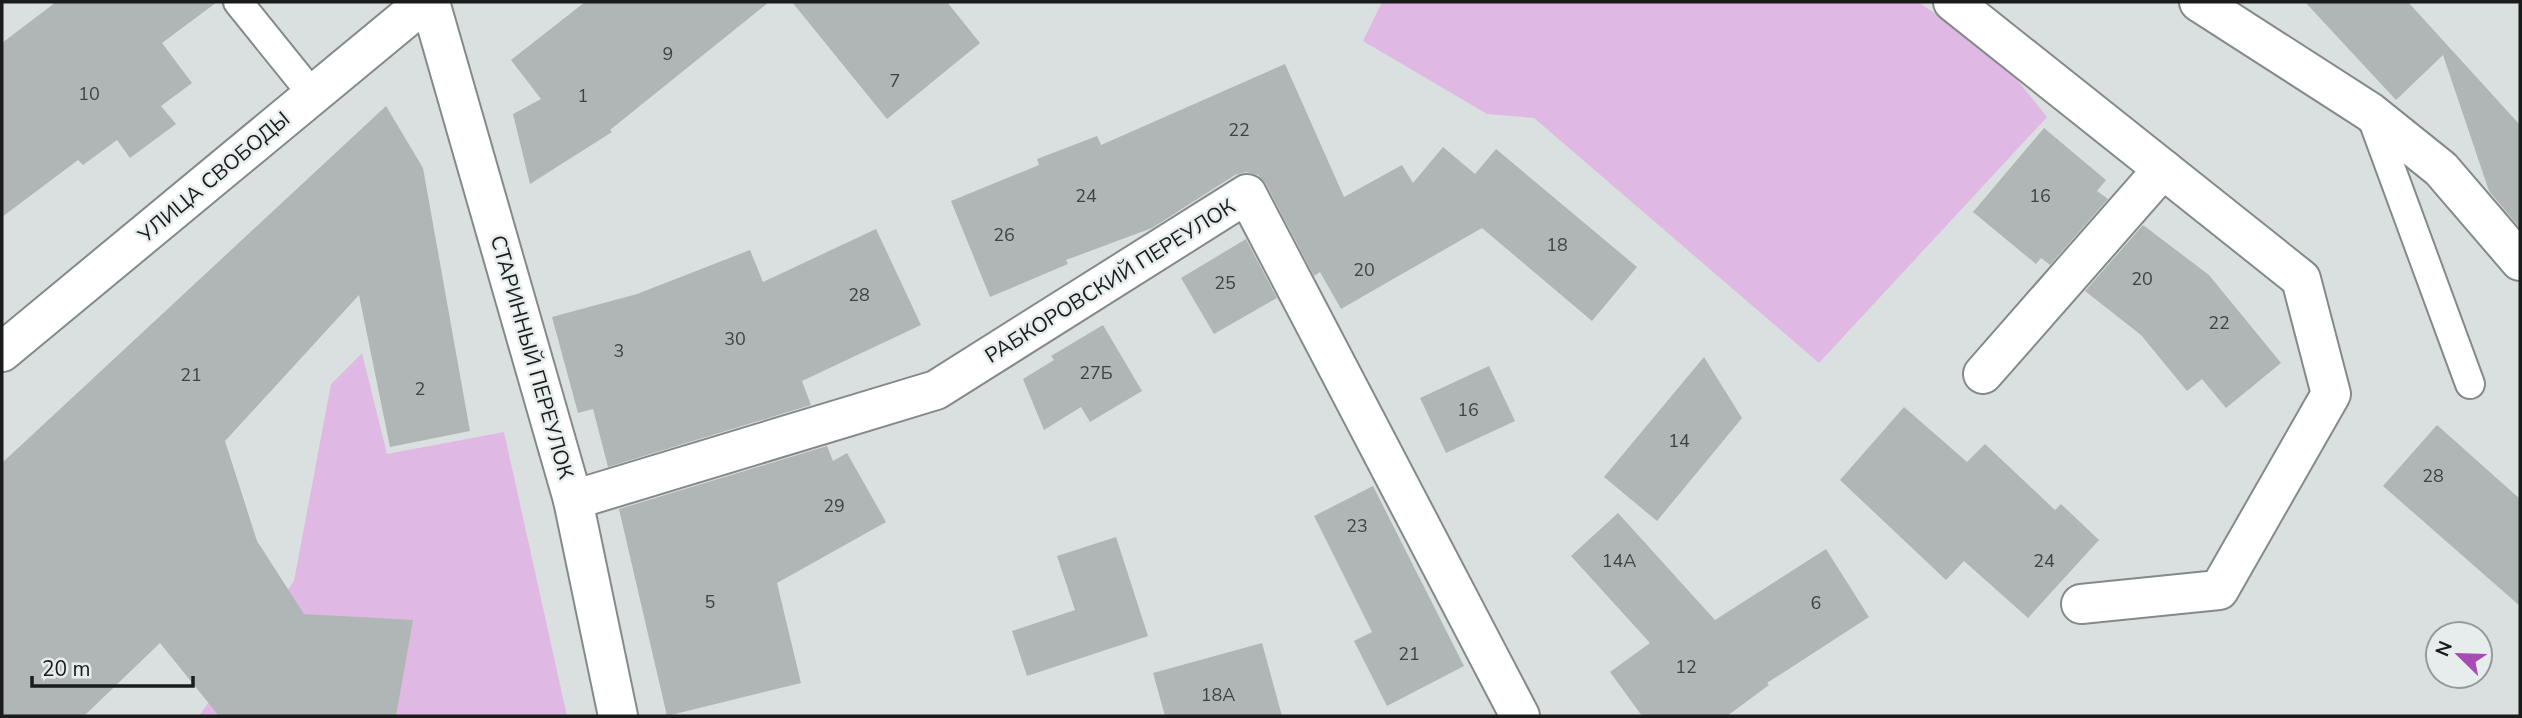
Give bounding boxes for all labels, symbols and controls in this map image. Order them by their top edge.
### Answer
house number: 9 [663,42,673,66]
house number: 7 [890,69,900,93]
house number: 10 [78,82,100,106]
house number: 1 [578,84,588,108]
street label: УЛИЦА СВОБОДЫ [131,105,296,249]
house number: 22 [1228,118,1250,142]
house number: 24 [1075,184,1097,208]
house number: 16 [2029,184,2051,208]
street label: РАБКОРОВСКИЙ ПЕРЕУЛОК [980,192,1241,370]
house number: 26 [993,223,1015,247]
street label: СТАРИННЫЙ ПЕРЕУЛОК [484,232,580,483]
house number: 18 [1546,233,1568,257]
house number: 20 [1353,258,1375,282]
house number: 20 [2131,267,2153,291]
house number: 25 [1214,271,1236,295]
house number: 28 [848,283,870,307]
house number: 22 [2208,311,2230,335]
house number: 30 [724,327,746,351]
house number: 3 [614,339,624,363]
house number: 27Б [1079,361,1113,385]
house number: 21 [180,363,202,387]
house number: 2 [415,377,425,401]
house number: 16 [1457,398,1479,422]
house number: 14 [1668,429,1690,453]
house number: 28 [2422,464,2444,488]
house number: 29 [823,494,845,518]
house number: 23 [1346,514,1368,538]
house number: 14А [1602,549,1636,573]
house number: 24 [2033,549,2055,573]
house number: 5 [705,590,715,614]
house number: 6 [1811,591,1821,615]
north arrow [2424,620,2494,690]
text: N [2430,637,2459,660]
house number: 21 [1398,642,1420,666]
scale bar [32,644,192,688]
text: 20 m [42,655,91,683]
house number: 12 [1675,655,1697,679]
house number: 18А [1201,683,1235,707]

